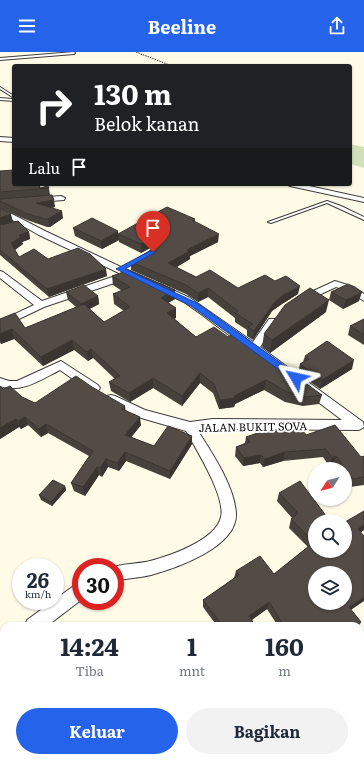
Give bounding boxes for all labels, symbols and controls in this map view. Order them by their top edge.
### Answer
text: Beeline [148,13,216,40]
icon: menu [16,15,38,37]
icon: share [326,15,348,37]
text: 130 m [94,72,172,114]
icon: right [28,80,80,132]
text: Belok kanan [94,110,199,137]
text: Lalu [28,156,60,179]
icon: arrive [68,156,90,178]
pin [136,211,170,252]
icon: arrive [142,217,164,239]
position arrow [275,357,317,399]
street label: JALAN BUKIT SOVA [199,417,307,435]
north arrow [308,462,352,506]
map controls [308,462,352,610]
button: search [308,514,352,558]
speed limit sign: 30 [72,558,124,610]
text: 26 [27,564,49,594]
button: layers [308,566,352,610]
text: km/h [25,586,51,601]
text: 14:24 [60,628,119,663]
text: 1 [187,628,197,663]
text: 160 [265,628,304,663]
text: Tiba [75,661,104,680]
text: mnt [179,661,205,680]
text: m [278,661,291,680]
button: Keluar [16,708,178,754]
button: Bagikan [186,708,348,754]

